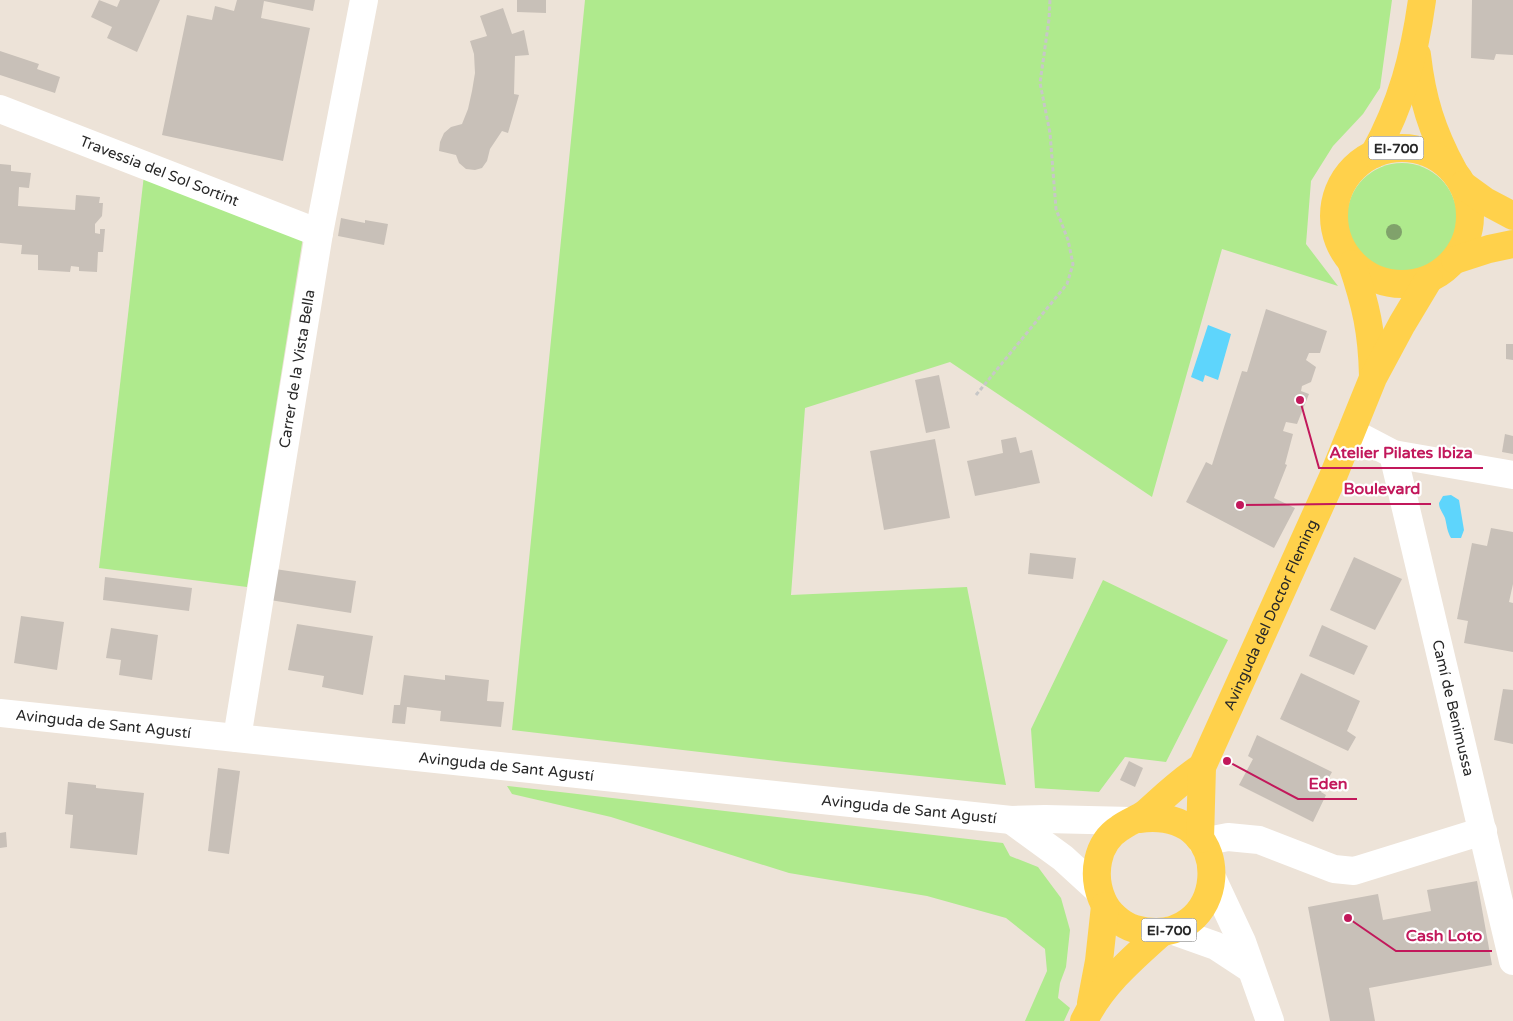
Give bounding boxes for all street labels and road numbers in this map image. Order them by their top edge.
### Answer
street label: Travessia del Sol Sortint [77,132,242,210]
road number: EI-700 [1368,136,1424,160]
street label: Carrer de la Vista Bella [275,288,319,449]
street label: Avinguda del Doctor Fleming [1220,517,1322,713]
street label: Camí de Benimussa [1428,638,1478,778]
street label: Avinguda de Sant Agustí [15,706,192,742]
street label: Avinguda de Sant Agustí [418,748,595,785]
street label: Avinguda de Sant Agustí [820,791,998,827]
road number: EI-700 [1142,918,1196,942]

